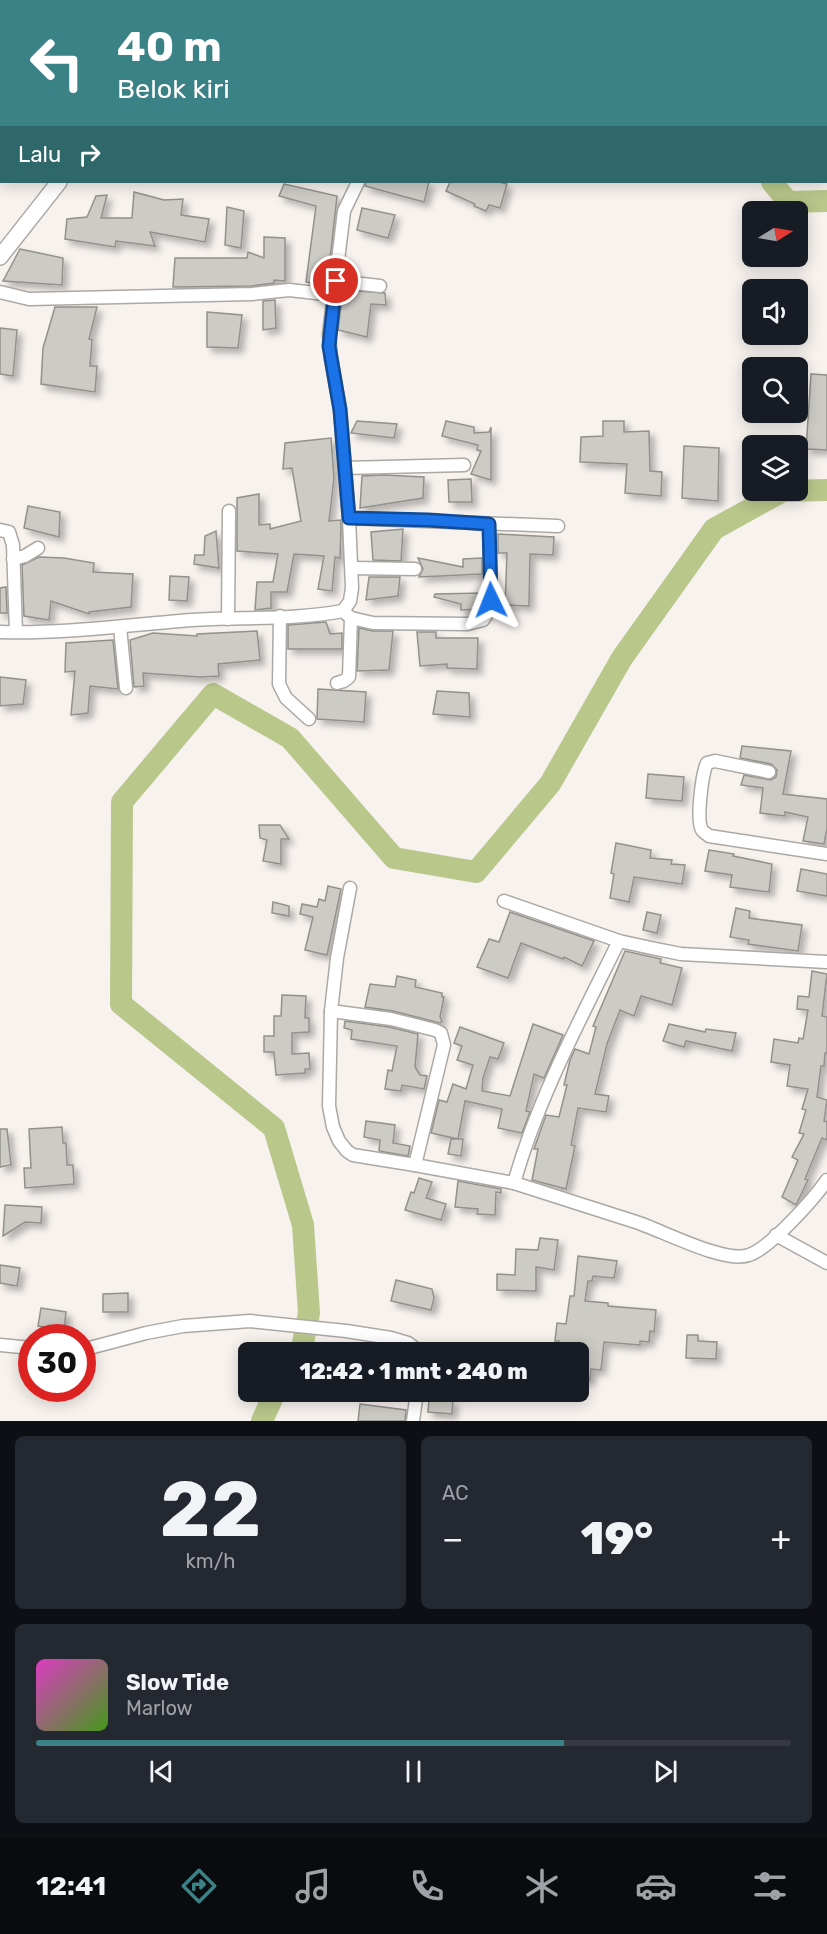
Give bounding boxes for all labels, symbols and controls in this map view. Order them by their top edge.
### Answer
text: 40 m [117,22,222,72]
icon: left [18,24,96,102]
text: Belok kiri [117,73,230,105]
icon: right [73,138,106,171]
text: Lalu [18,141,61,168]
north arrow [742,201,808,267]
map controls [742,201,808,501]
pin [310,255,361,306]
icon: arrive [319,264,352,297]
button: sound [742,279,808,345]
button: search [742,357,808,423]
button: layers [742,435,808,501]
position arrow [459,568,523,632]
speed limit sign: 30 [18,1324,96,1402]
text: 12:42 · 1 mnt · 240 m [299,1358,528,1385]
text: 22 [160,1463,261,1556]
text: AC [442,1481,468,1505]
text: 19° [581,1512,653,1565]
text: − [442,1519,463,1558]
text: + [770,1519,791,1558]
text: km/h [186,1549,235,1573]
text: Slow Tide [126,1669,229,1696]
text: Marlow [126,1696,193,1720]
icon: previous [145,1755,178,1788]
icon: pause [397,1755,430,1788]
icon: next [649,1755,682,1788]
icon: directions [178,1865,220,1907]
icon: music [292,1865,334,1907]
icon: phone [406,1865,448,1907]
icon: climate [521,1865,563,1907]
icon: car [635,1865,677,1907]
icon: filters [749,1865,791,1907]
text: 12:41 [36,1870,106,1902]

